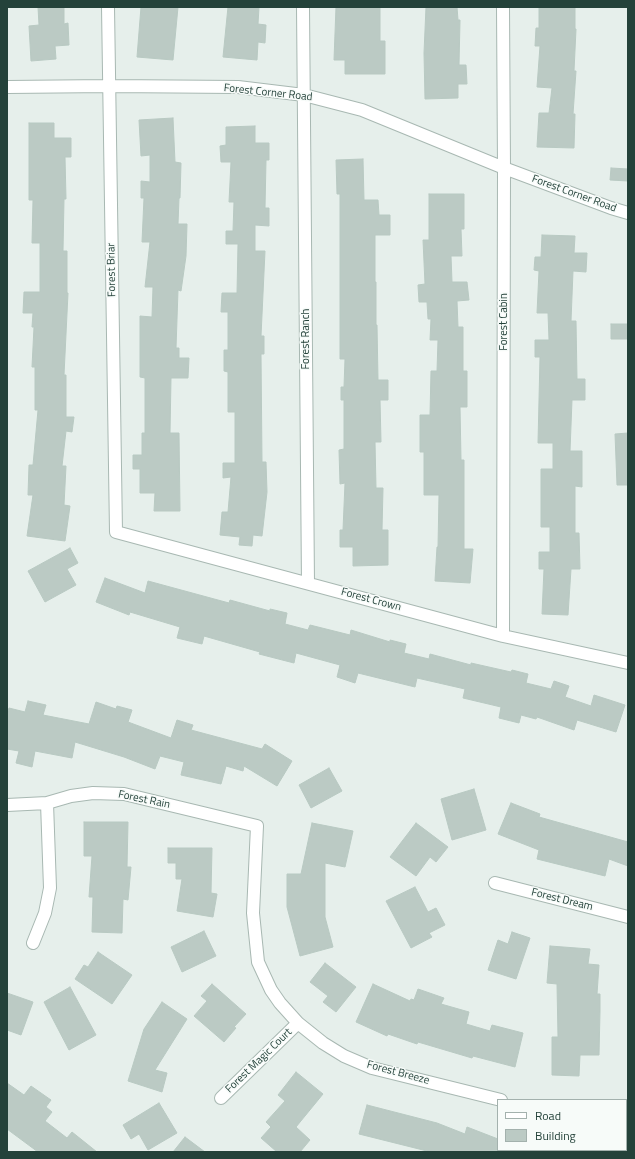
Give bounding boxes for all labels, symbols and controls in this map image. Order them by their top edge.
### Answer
street label: Forest Corner Road [223,82,313,104]
street label: Forest Corner Road [530,173,618,215]
street label: Forest Briar [105,243,119,297]
street label: Forest Cabin [497,293,511,351]
street label: Forest Ranch [299,309,313,369]
street label: Forest Crown [339,586,403,614]
street label: Forest Rain [117,788,171,812]
street label: Forest Dream [530,886,594,914]
street label: Forest Magic Court [223,1026,295,1096]
street label: Forest Breeze [365,1058,431,1088]
legend [497,1099,627,1151]
text: Road [535,1106,561,1125]
text: Building [535,1126,576,1145]

